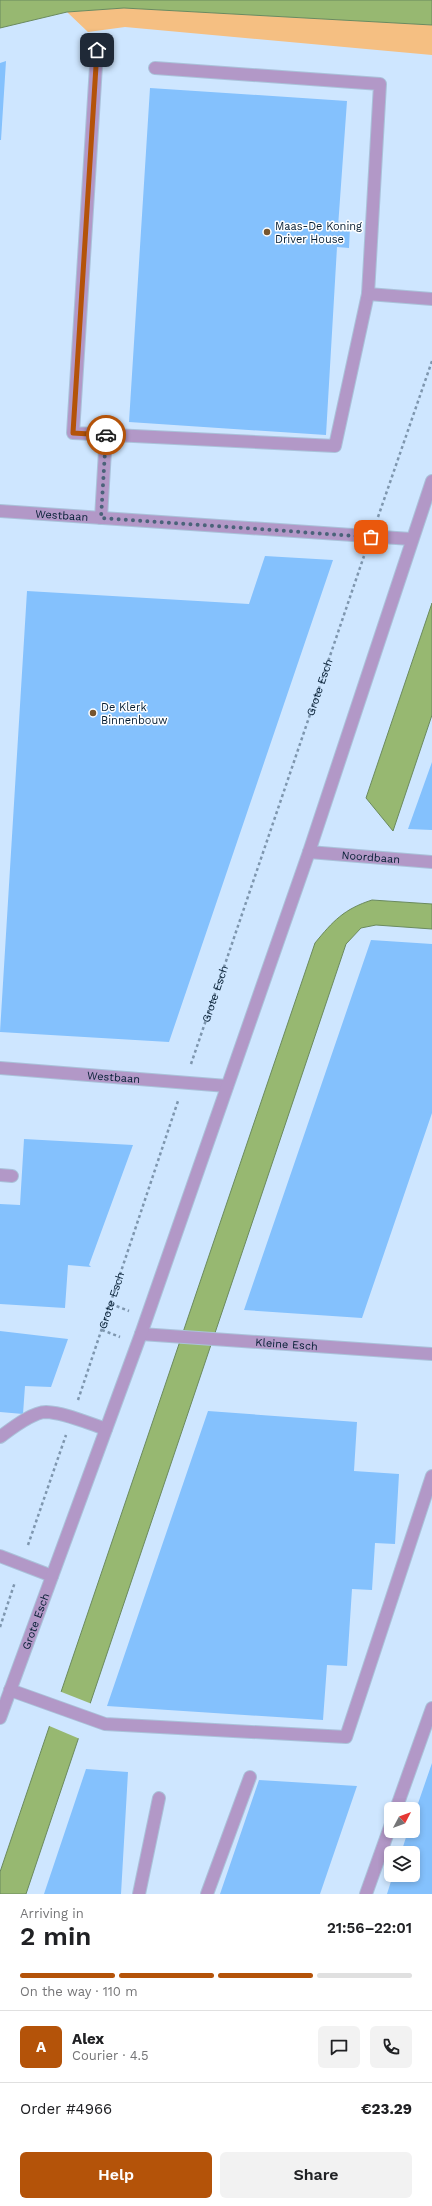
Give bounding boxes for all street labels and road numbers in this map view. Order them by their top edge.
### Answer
street label: Westbaan [35,507,89,524]
street label: Grote Esch [304,657,335,718]
street label: Noordbaan [341,849,400,866]
street label: Grote Esch [200,964,231,1024]
street label: Westbaan [87,1069,141,1086]
street label: Grote Esch [96,1270,127,1331]
street label: Kleine Esch [255,1336,318,1353]
street label: Grote Esch [20,1591,52,1652]

